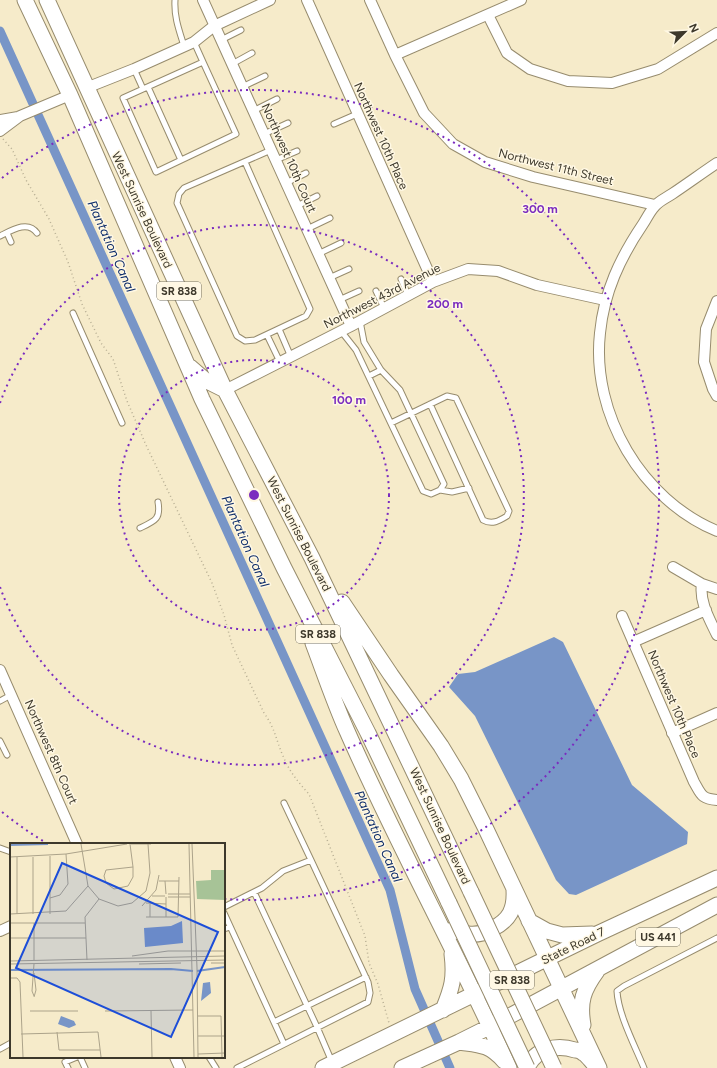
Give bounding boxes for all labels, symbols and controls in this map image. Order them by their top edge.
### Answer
north arrow [665,12,705,52]
text: N [686,22,701,35]
street label: Northwest 10th Place [351,80,411,192]
street label: Northwest 10th Court [259,101,320,215]
street label: Northwest 11th Street [497,146,615,188]
street label: West Sunrise Boulevard [109,150,175,270]
water label: Plantation Canal [85,198,139,294]
text: 300 m [522,202,558,216]
street label: Northwest 43rd Avenue [321,260,443,332]
road number: SR 838 [157,282,201,300]
text: 200 m [427,297,463,311]
text: 100 m [332,393,366,407]
street label: West Sunrise Boulevard [264,474,334,594]
centre of rings [247,488,261,502]
water label: Plantation Canal [219,493,273,589]
road number: SR 838 [296,625,340,643]
street label: Northwest 10th Place [645,648,703,761]
street label: Northwest 8th Court [22,698,81,807]
street label: West Sunrise Boulevard [407,766,473,886]
water label: Plantation Canal [352,788,406,884]
inset map [10,843,225,1058]
street label: State Road 7 [539,924,608,967]
road number: US 441 [636,928,680,946]
road number: SR 838 [490,971,534,989]

